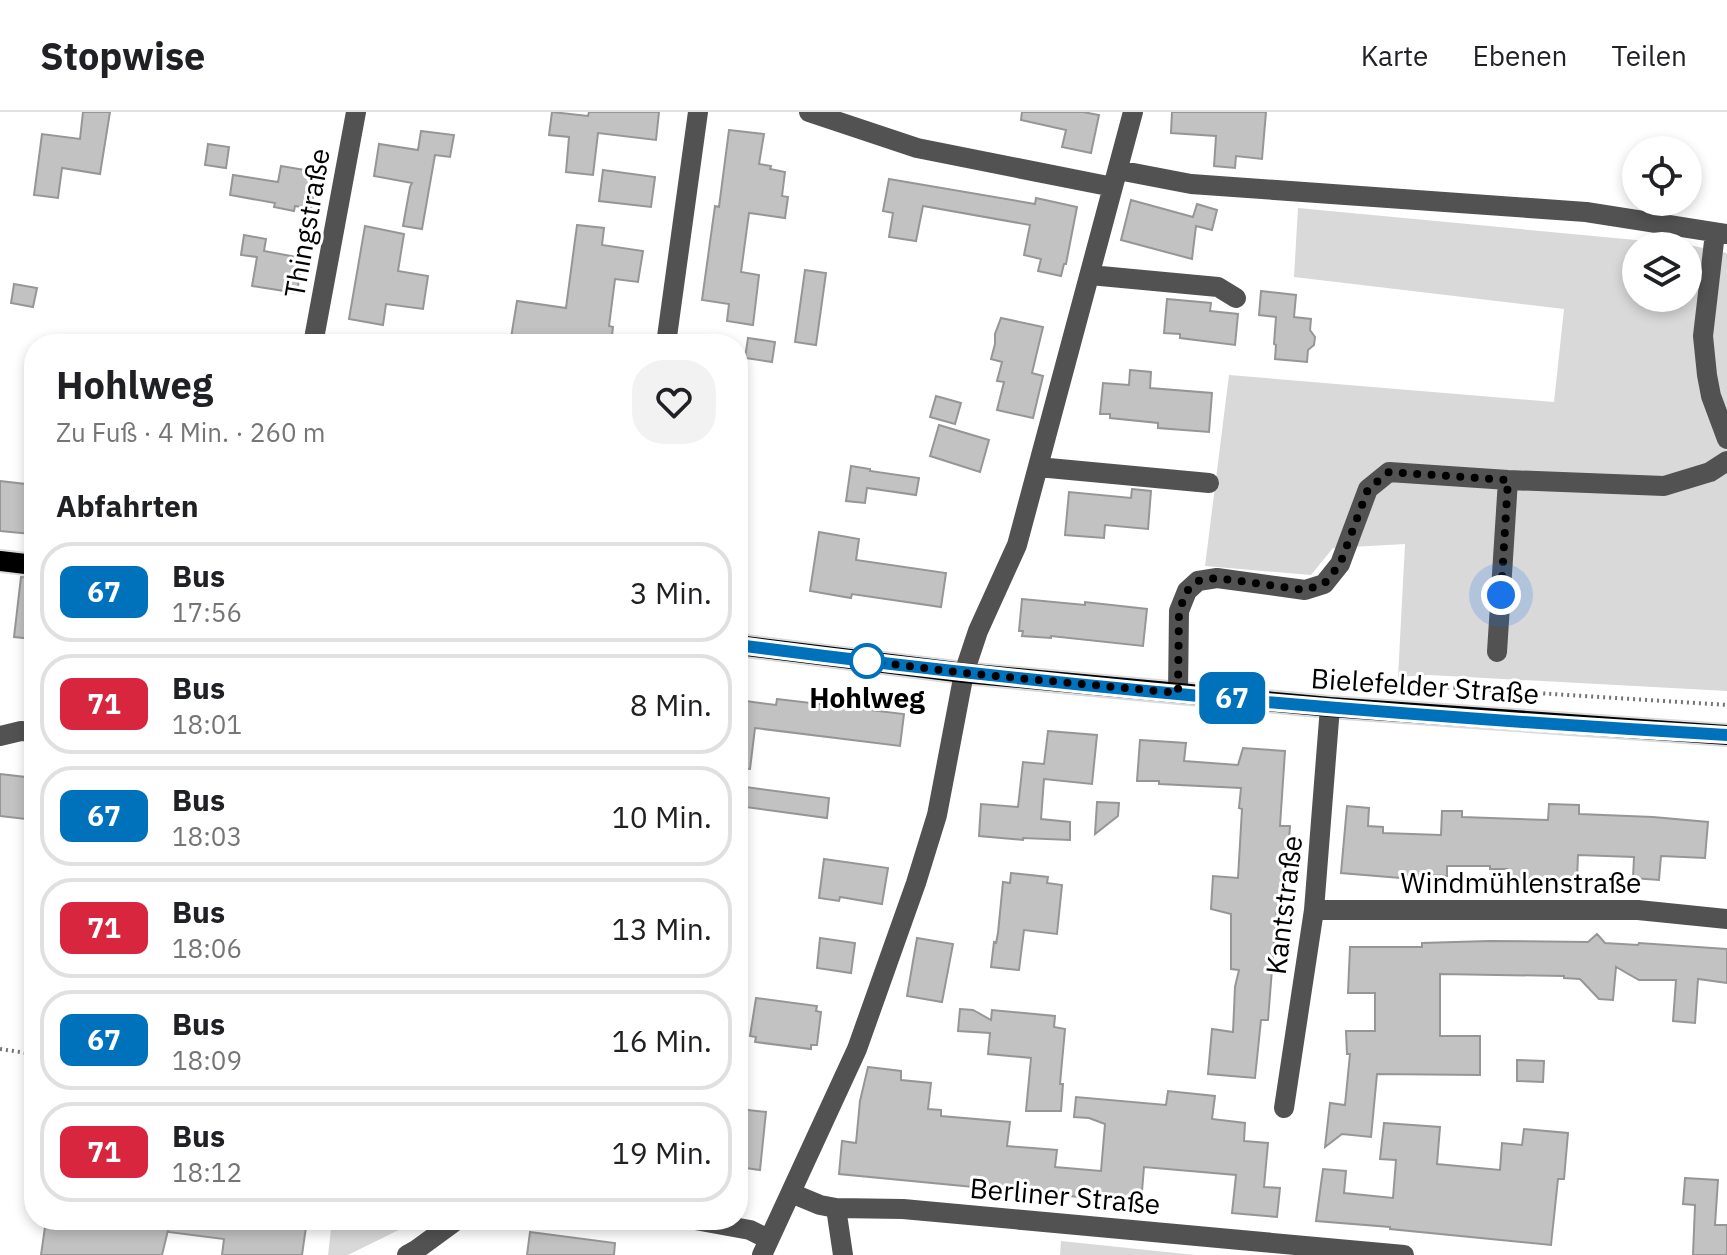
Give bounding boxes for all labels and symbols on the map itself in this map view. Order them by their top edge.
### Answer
street label: Thingstraße [275,145,338,301]
your location [1481,575,1521,615]
marker: Hohlweg [850,644,884,678]
street label: Bielefelder Straße [1310,659,1540,712]
line badge: 67 [1196,672,1268,724]
place label: Hohlweg [809,679,925,716]
street label: Kantstraße [1257,833,1310,977]
street label: Windmühlenstraße [1401,864,1641,901]
street label: Berliner Straße [968,1169,1162,1222]

